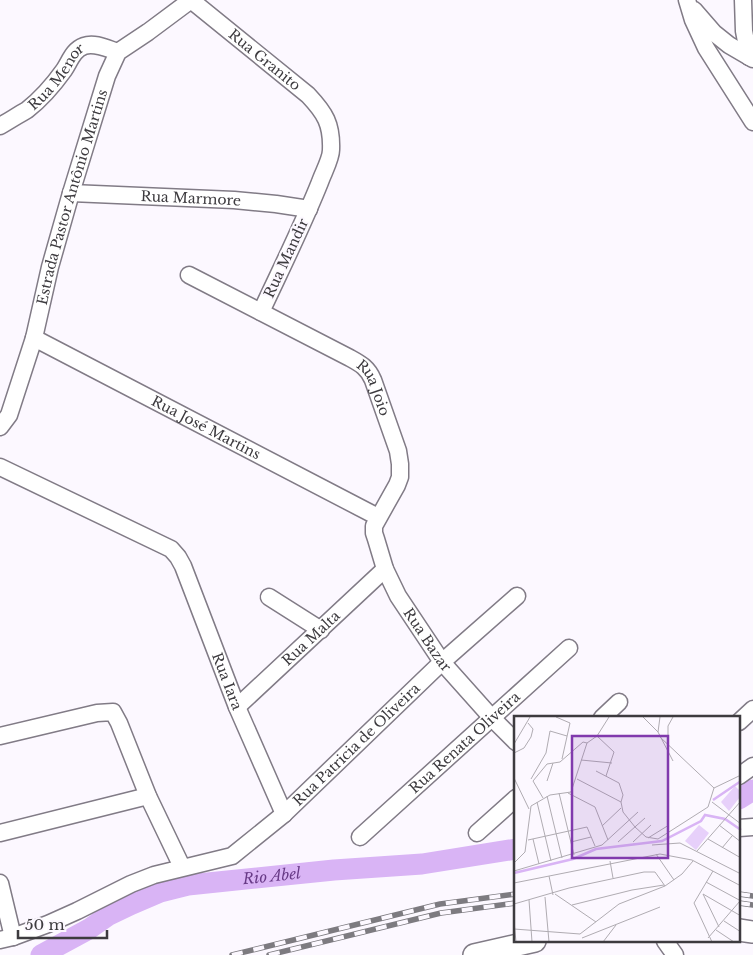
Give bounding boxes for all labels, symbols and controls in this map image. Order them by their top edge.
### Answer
street label: Rua Granito [225,25,304,94]
street label: Rua Menor [24,39,87,114]
street label: Estrada Pastor Antônio Martins [33,87,111,307]
street label: Rua Marmore [140,187,242,210]
street label: Rua Mandir [260,215,312,301]
street label: Rua Joio [353,356,394,418]
street label: Rua José Martins [148,392,264,463]
street label: Rua Bazar [400,605,455,676]
street label: Rua Malta [278,607,344,670]
street label: Rua Iara [208,650,246,713]
street label: Rua Patricia de Oliveira [289,679,424,810]
street label: Rua Renata Oliveira [405,688,524,797]
inset map [514,716,740,942]
water label: Rio Abel [241,863,302,888]
scale bar [18,908,106,940]
text: 50 m [25,915,65,934]

